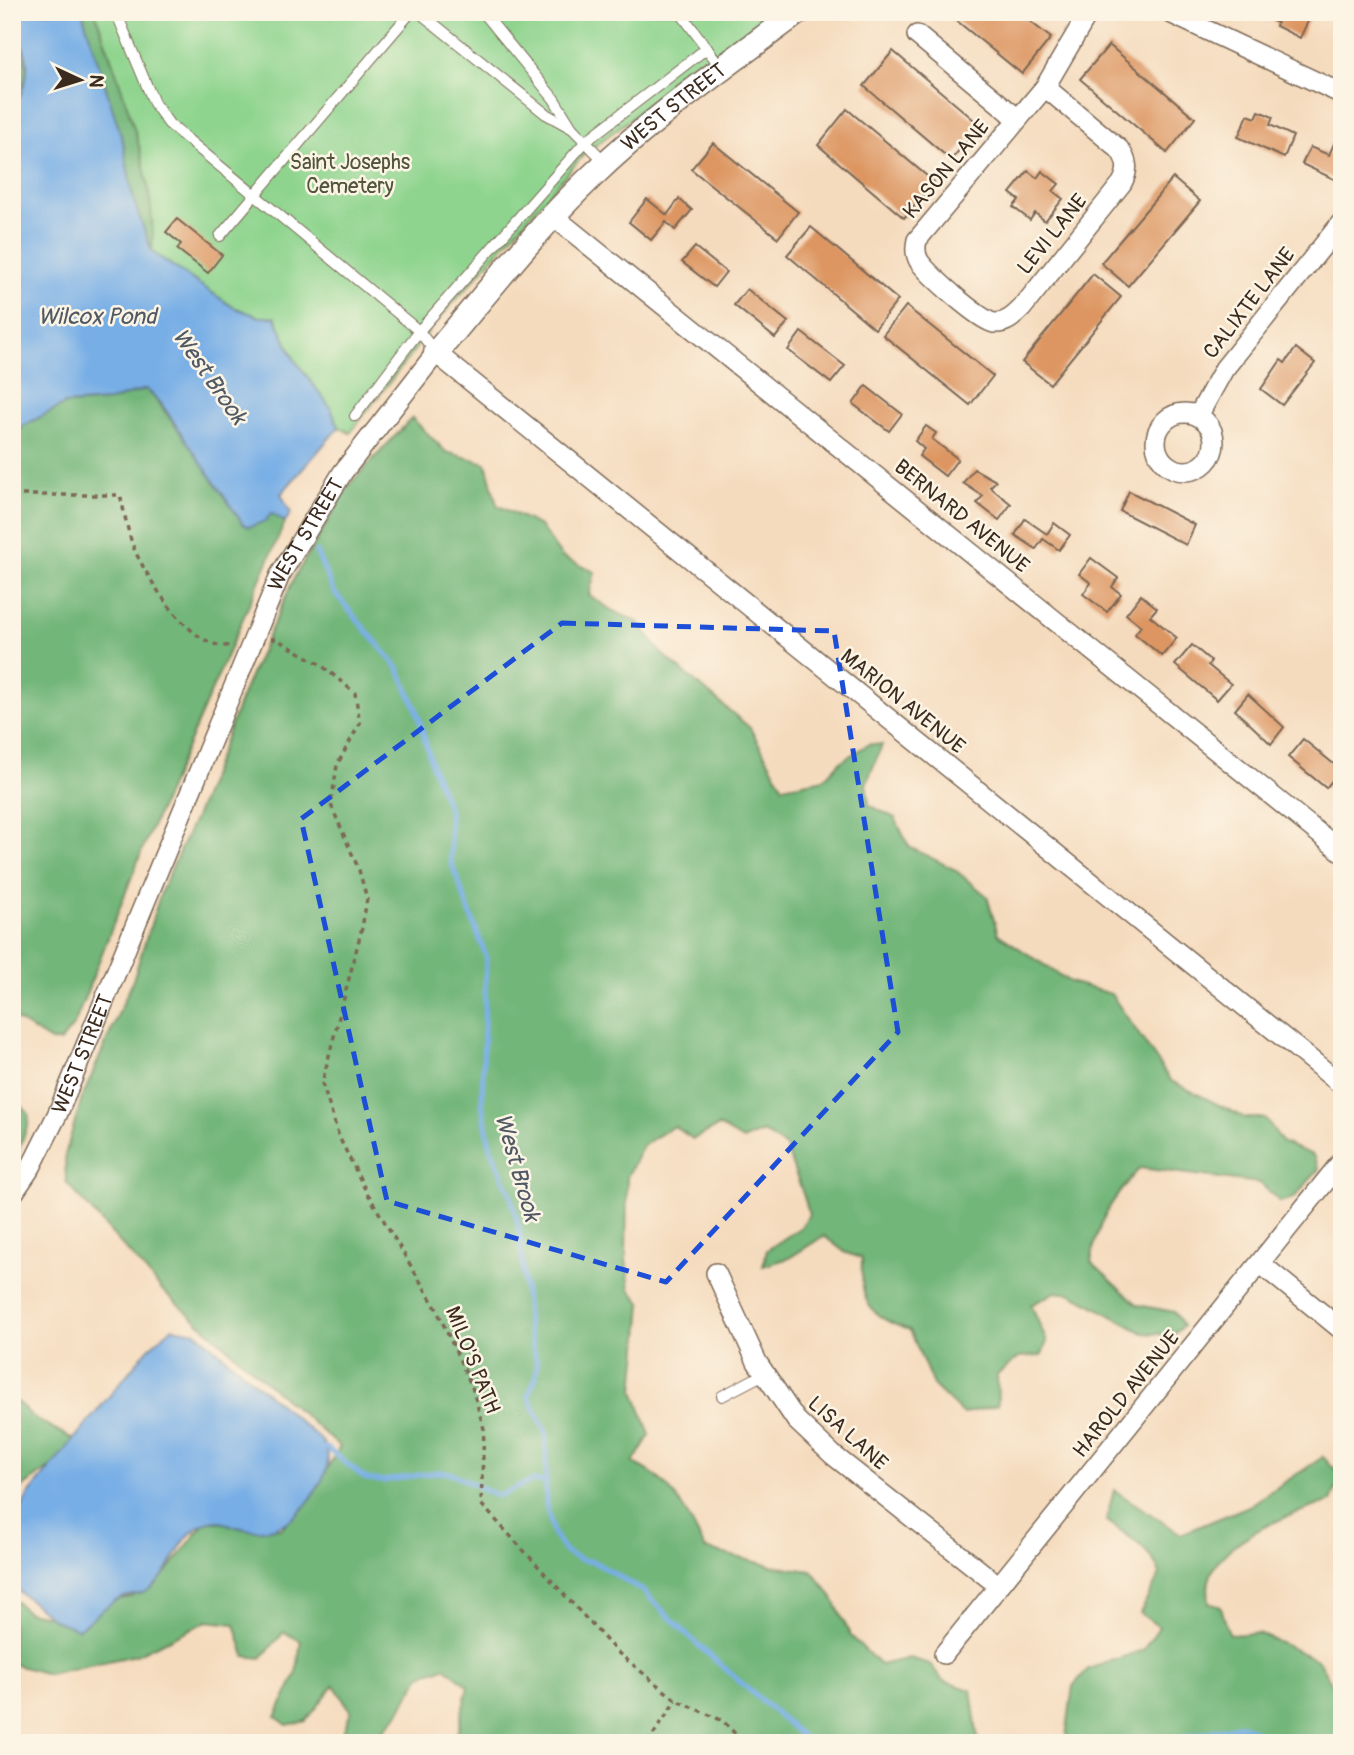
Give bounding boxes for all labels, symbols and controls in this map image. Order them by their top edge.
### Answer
north arrow [46,46,116,116]
street label: WEST STREET [616,57,732,157]
text: N [84,74,108,89]
street label: KASON LANE [897,114,996,224]
park label: Saint Josephs Cemetery [290,149,411,200]
street label: LEVI LANE [1012,188,1093,280]
street label: CALIXTE LANE [1198,242,1301,364]
water label: Wilcox Pond [38,302,159,331]
water label: West Brook [166,323,255,432]
street label: BERNARD AVENUE [888,454,1035,579]
street label: WEST STREET [262,473,350,595]
street label: MARION AVENUE [835,643,971,760]
street label: WEST STREET [46,990,120,1118]
water label: West Brook [488,1110,547,1227]
street label: MILO'S PATH [439,1303,506,1418]
street label: HAROLD AVENUE [1067,1325,1186,1463]
street label: LISA LANE [802,1390,893,1477]

